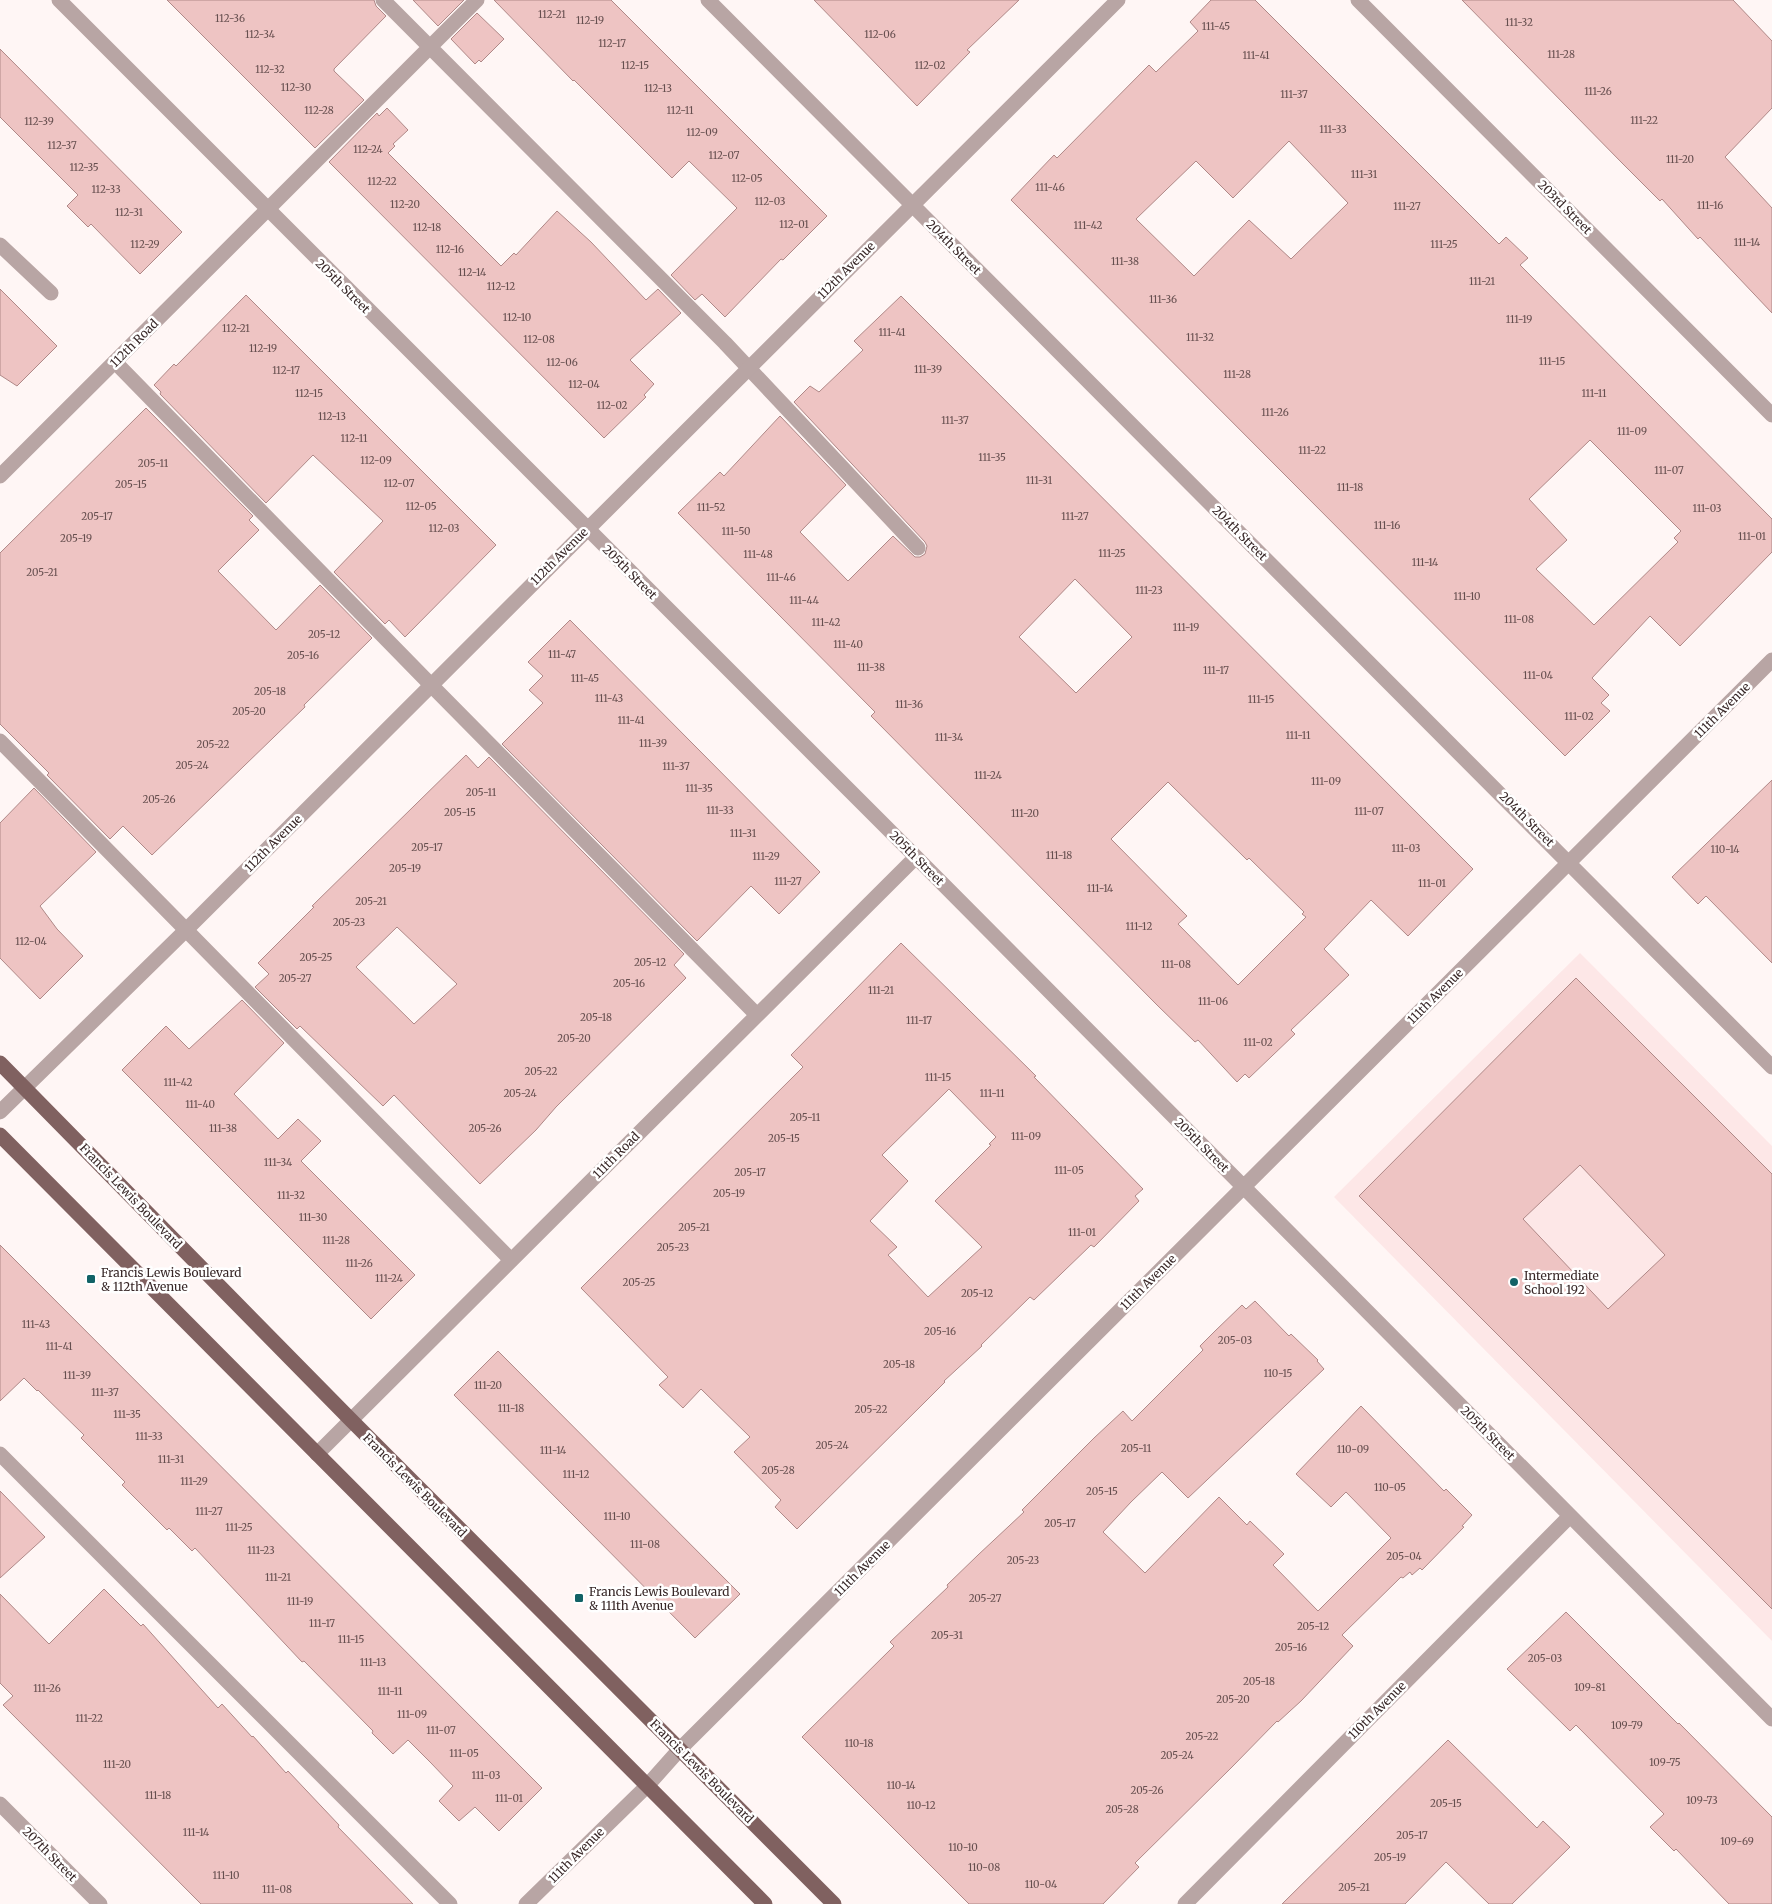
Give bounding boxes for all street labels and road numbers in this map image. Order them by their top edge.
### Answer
street label: 203rd Street [1535,177,1595,237]
street label: 204th Street [923,216,985,278]
street label: 112th Avenue [814,238,878,302]
street label: 205th Street [313,256,374,317]
street label: 112th Road [107,316,161,370]
street label: 204th Street [1209,502,1271,564]
street label: 112th Avenue [527,524,591,588]
street label: 205th Street [600,542,661,603]
street label: 111th Avenue [1691,679,1753,741]
street label: 204th Street [1496,788,1558,850]
street label: 112th Avenue [241,811,305,875]
street label: 205th Street [887,828,948,889]
street label: 111th Avenue [1404,965,1466,1027]
street label: 205th Street [1172,1115,1233,1176]
street label: 111th Road [590,1129,642,1181]
street label: Francis Lewis Boulevard [77,1140,185,1252]
street label: 111th Avenue [1117,1251,1179,1313]
street label: 205th Street [1458,1403,1519,1464]
street label: Francis Lewis Boulevard [360,1430,470,1540]
street label: 111th Avenue [831,1537,893,1599]
street label: 110th Avenue [1345,1678,1409,1742]
street label: Francis Lewis Boulevard [647,1716,757,1826]
street label: 207th Street [20,1824,81,1885]
street label: 111th Avenue [545,1824,607,1886]

